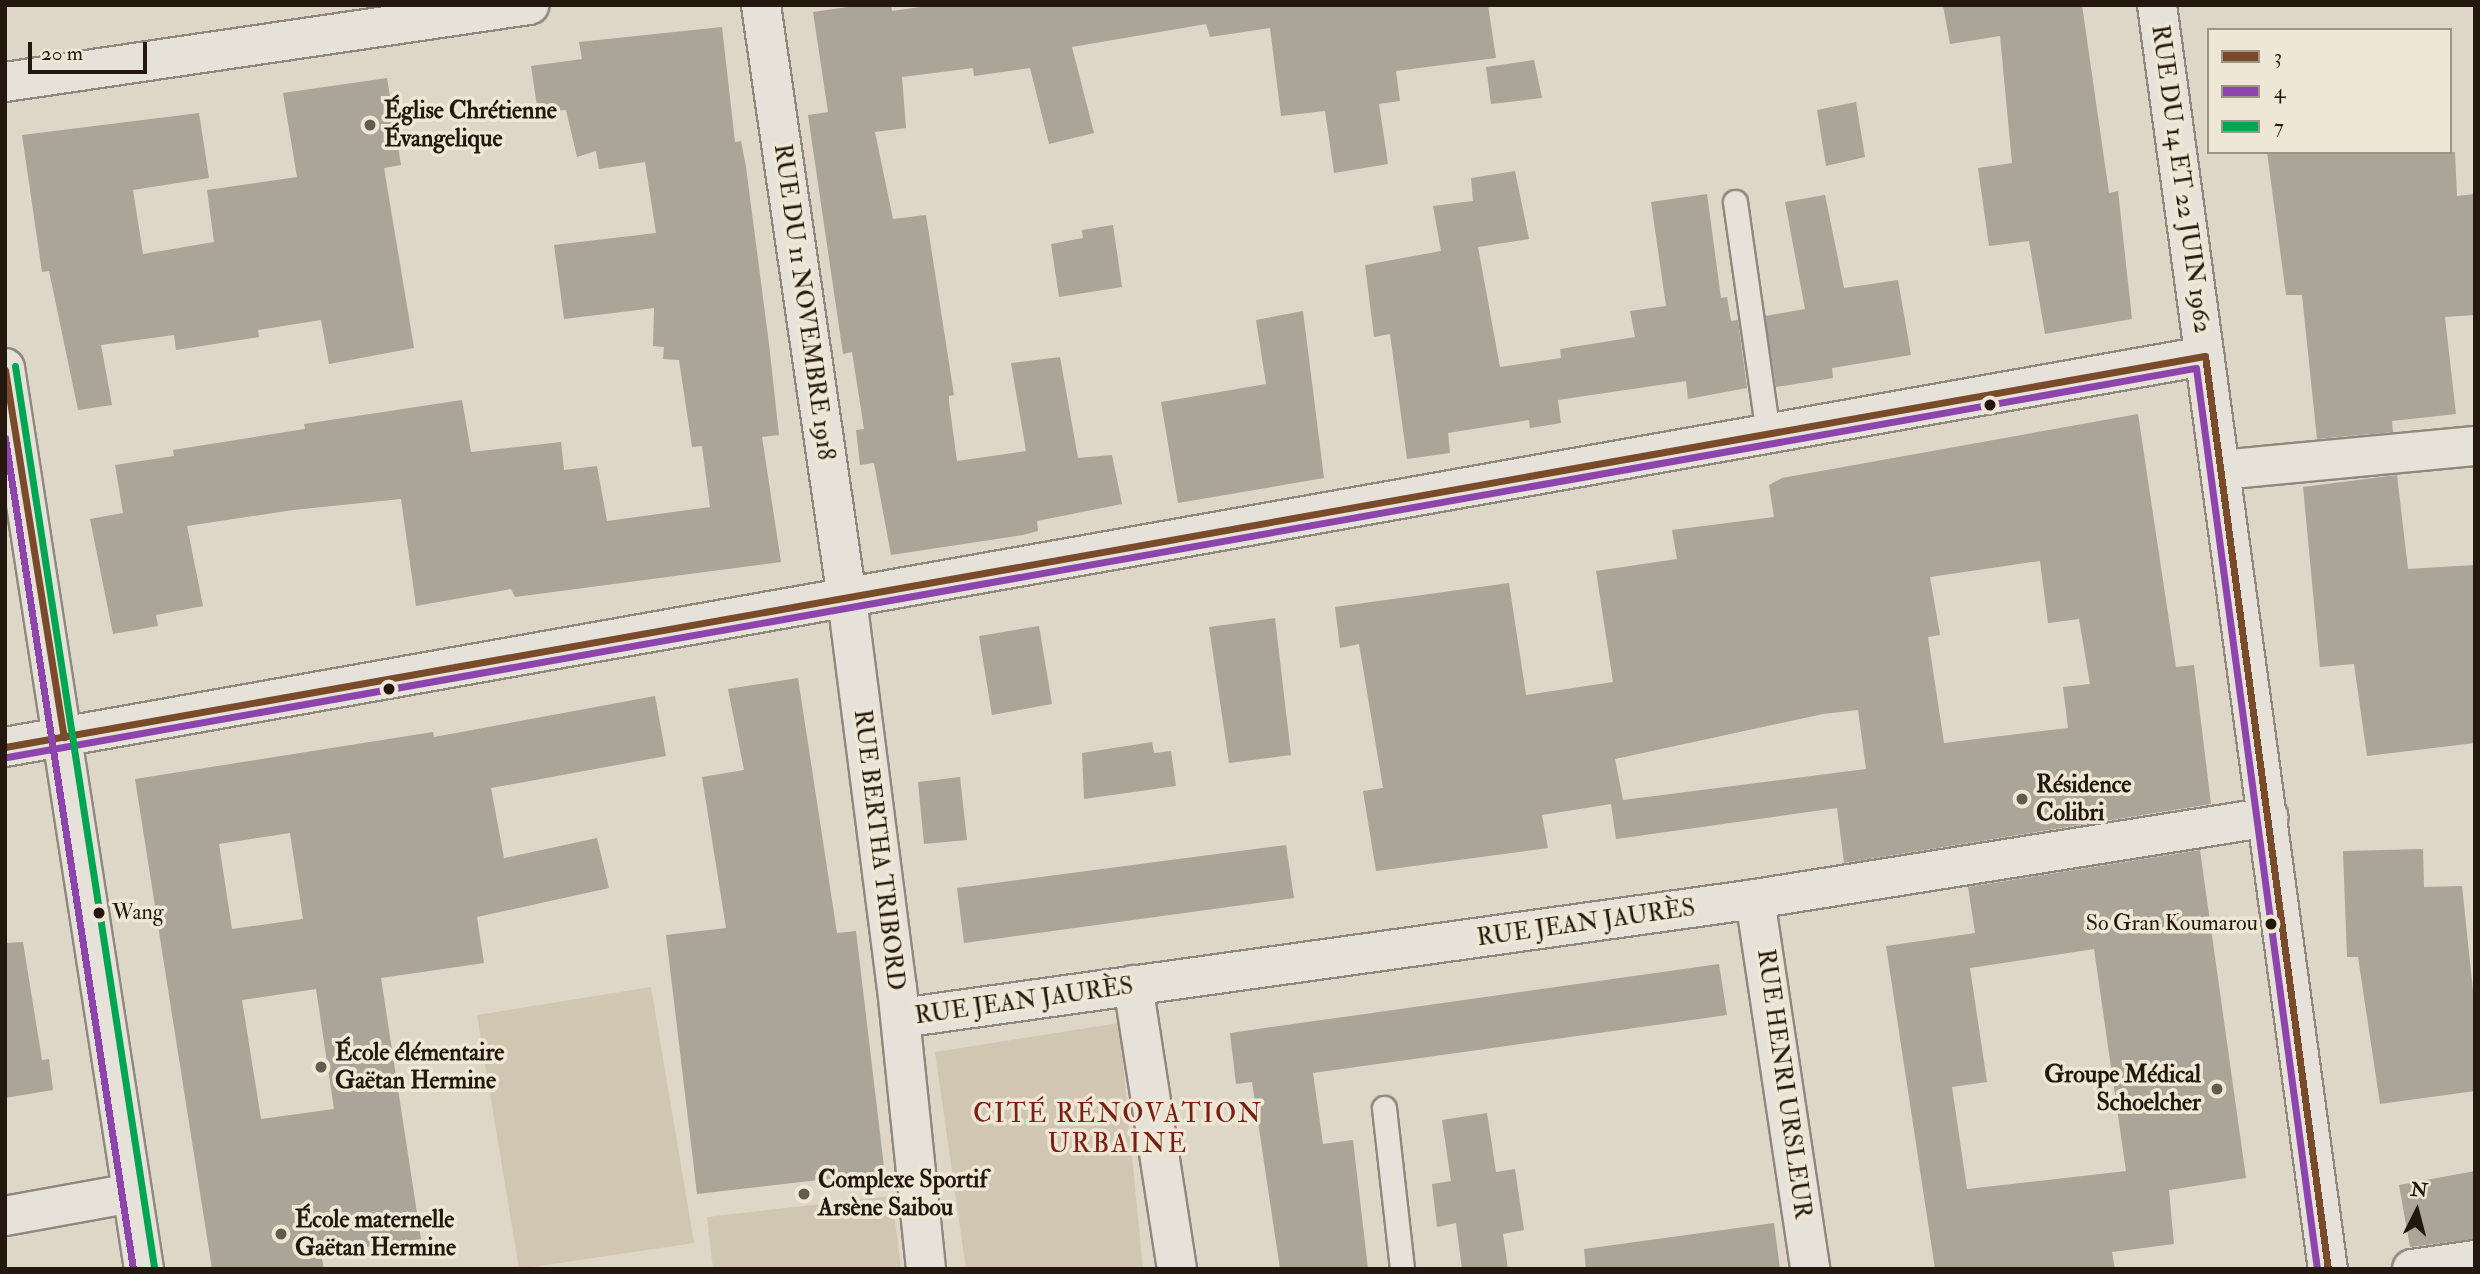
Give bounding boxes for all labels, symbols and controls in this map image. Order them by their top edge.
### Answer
street label: RUE DU 14 ET 22 JUIN 1962 [2145,23,2217,335]
scale bar [32,28,150,72]
legend [2207,28,2452,154]
text: 20 m [41,40,83,67]
text: 3 [2274,43,2282,70]
text: 4 [2274,78,2285,105]
place label: Église Chrétienne Évangelique [384,97,557,153]
text: 7 [2274,113,2284,140]
marker: Église Chrétienne Évangelique [362,117,378,133]
street label: RUE DU 11 NOVEMBRE 1918 [768,142,840,462]
unlabelled marker [1983,398,1997,412]
unlabelled marker [382,682,396,696]
street label: RUE BERTHA TRIBORD [847,708,911,992]
place label: Résidence Colibri [2036,771,2131,827]
marker: Résidence Colibri [2014,791,2030,807]
street label: RUE JEAN JAURÈS [1475,893,1697,953]
place label: Wang [112,900,164,926]
marker: Wang [92,906,106,920]
place label: So Gran Koumarou [2086,911,2258,937]
marker: So Gran Koumarou [2264,917,2278,931]
street label: RUE HENRI URSLEUR [1751,947,1817,1221]
street label: RUE JEAN JAURÈS [913,971,1135,1031]
place label: École élémentaire Gaëtan Hermine [335,1039,504,1095]
marker: École élémentaire Gaëtan Hermine [313,1059,329,1075]
place label: Groupe Médical Schoelcher [2044,1061,2201,1117]
marker: Groupe Médical Schoelcher [2207,1079,2227,1099]
district label: CITÉ RÉNOVATION URBAINE [975,1099,1261,1160]
place label: Complexe Sportif Arsène Saibou [818,1166,987,1222]
north arrow [2382,1176,2452,1246]
text: N [2409,1177,2429,1203]
marker: Complexe Sportif Arsène Saibou [796,1186,812,1202]
place label: École maternelle Gaëtan Hermine [295,1206,456,1262]
marker: École maternelle Gaëtan Hermine [273,1226,289,1242]

